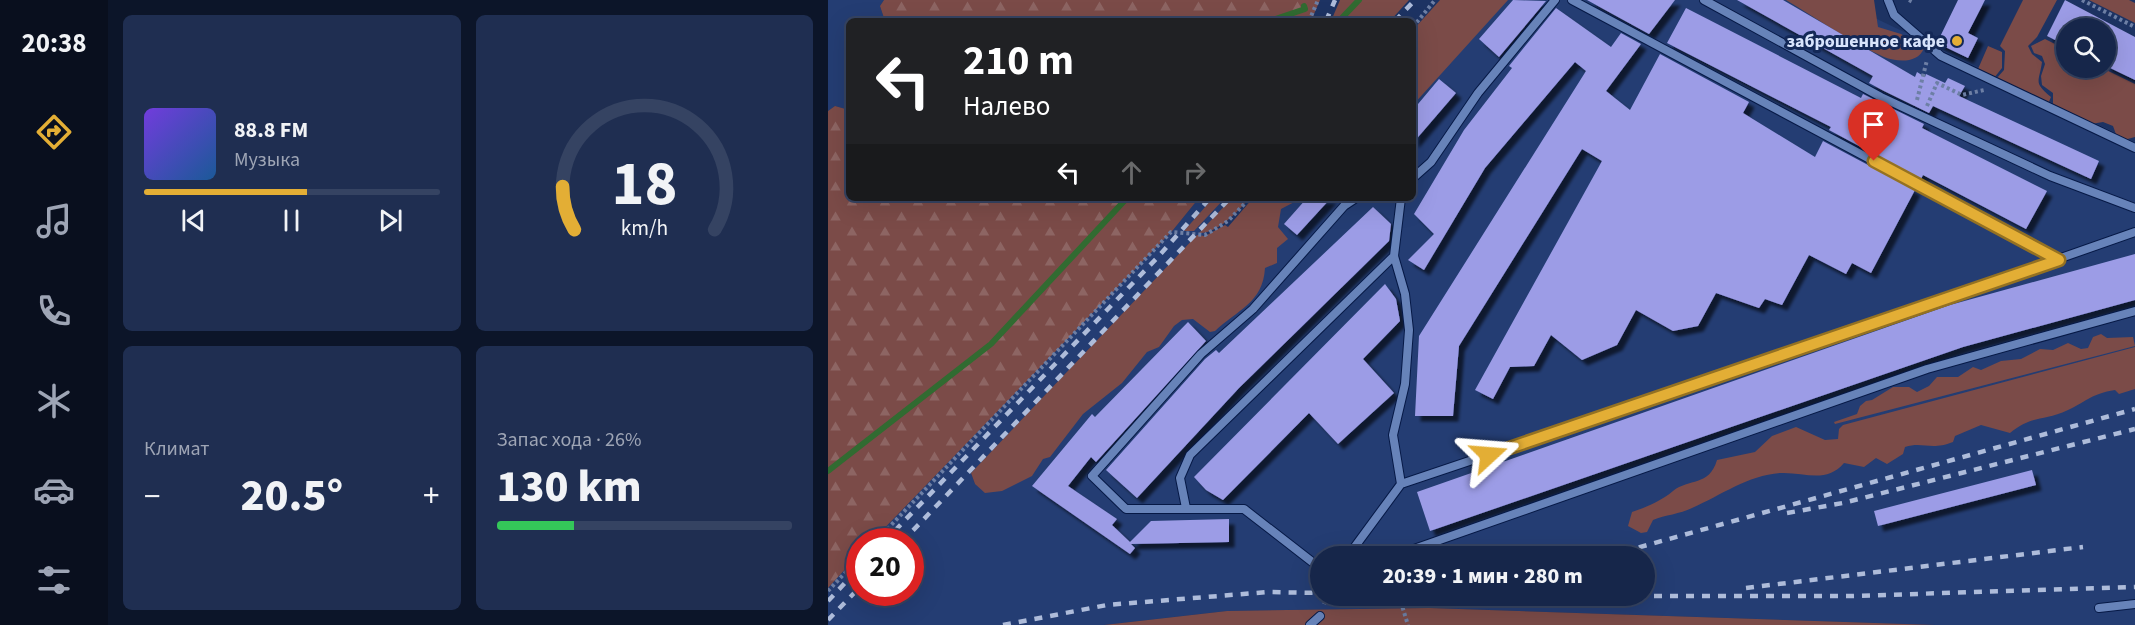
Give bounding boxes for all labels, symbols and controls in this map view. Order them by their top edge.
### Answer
map controls [2056,18,2116,78]
button: search [2056,18,2116,78]
text: 20:38 [21,24,87,63]
place label: заброшенное кафе [1786,29,1945,54]
text: 210 m [963,31,1074,91]
marker: заброшенное кафе [1950,34,1964,48]
icon: left [864,42,942,120]
text: Налево [963,87,1050,126]
pin [1848,99,1899,161]
icon: arrive [1857,108,1890,141]
icon: directions [33,111,75,153]
text: 88.8 FM [234,114,308,146]
text: 18 [611,140,677,229]
text: Музыка [234,146,300,174]
icon: left [1052,156,1085,189]
icon: ahead [1115,156,1148,189]
icon: right [1178,156,1211,189]
icon: music [33,200,75,242]
icon: previous [177,204,210,237]
icon: pause [275,204,308,237]
icon: next [374,204,407,237]
text: km/h [620,213,668,244]
icon: phone [33,290,75,332]
icon: climate [33,380,75,422]
position arrow [1457,423,1521,487]
text: Запас хода · 26% [497,426,641,454]
text: Климат [144,435,210,463]
text: 130 km [497,455,642,519]
text: 20.5° [240,464,343,528]
icon: car [33,469,75,511]
text: − [144,473,160,520]
text: + [423,473,440,520]
speed limit sign: 20 [846,528,924,606]
icon: filters [33,559,75,601]
text: 20:39 · 1 мин · 280 m [1382,560,1583,592]

